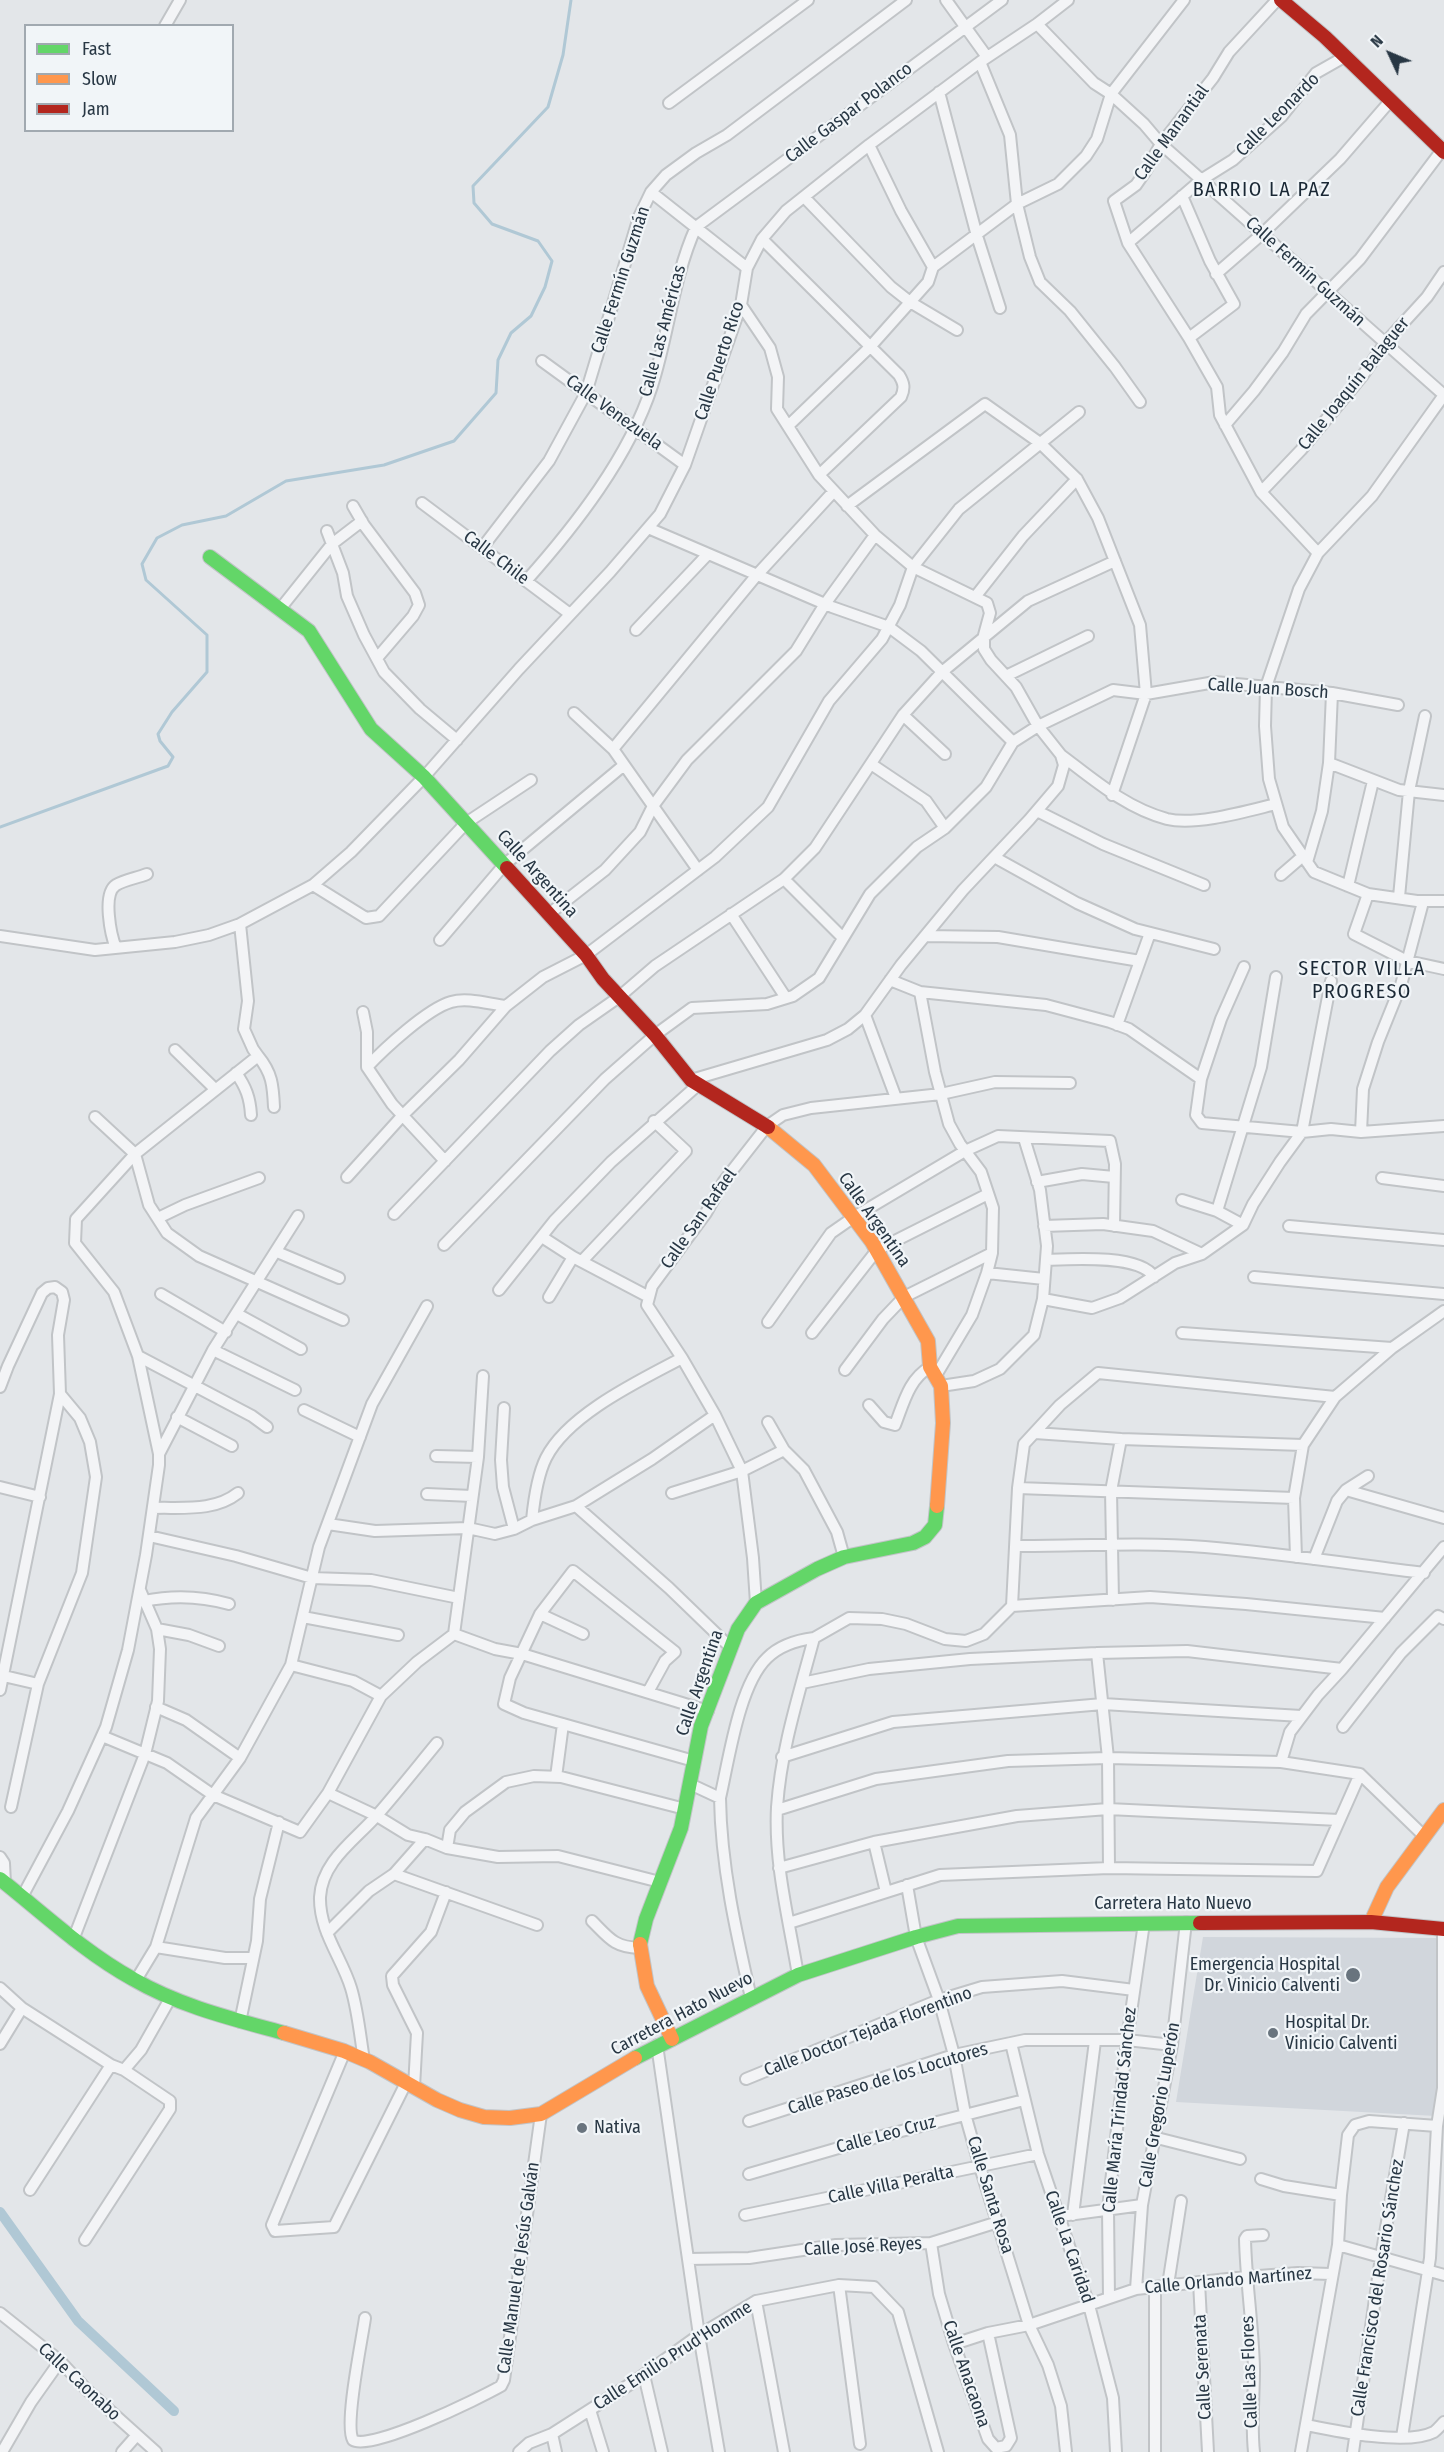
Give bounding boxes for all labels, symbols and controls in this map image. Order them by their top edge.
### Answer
legend [24,24,234,132]
north arrow [1360,24,1420,84]
text: N [1367,31,1387,51]
text: Fast [82,38,111,60]
street label: Calle Gaspar Polanco [781,58,917,168]
text: Slow [82,68,117,90]
street label: Calle Leonardo [1232,69,1324,161]
street label: Calle Manantial [1130,81,1214,185]
text: Jam [82,98,110,120]
district label: BARRIO LA PAZ [1193,178,1331,202]
street label: Calle Fermín Guzmán [587,204,655,356]
street label: Calle Fermín Guzmán [1241,213,1369,331]
street label: Calle Las Américas [635,263,691,399]
street label: Calle Puerto Rico [691,299,749,423]
street label: Calle Joaquín Balaguer [1294,313,1414,455]
street label: Calle Venezuela [561,371,667,455]
street label: Calle Chile [459,526,533,590]
street label: Calle Juan Bosch [1207,674,1329,704]
street label: Calle Argentina [492,826,582,922]
district label: SECTOR VILLA PROGRESO [1298,957,1426,1004]
street label: Calle San Rafael [656,1165,742,1273]
street label: Calle Argentina [833,1168,915,1272]
street label: Calle Argentina [672,1627,728,1739]
street label: Carretera Hato Nuevo [1094,1893,1252,1915]
place label: Emergencia Hospital Dr. Vinicio Calventi [1190,1954,1340,1996]
marker: Emergencia Hospital Dr. Vinicio Calventi [1344,1966,1362,1984]
street label: Carretera Hato Nuevo [607,1967,757,2061]
street label: Calle Doctor Tejada Florentino [761,1982,975,2082]
street label: Calle María Trindad Sánchez [1098,2006,1142,2214]
place label: Hospital Dr. Vinicio Calventi [1285,2012,1398,2054]
street label: Calle Gregorio Luperón [1135,2021,1185,2189]
marker: Hospital Dr. Vinicio Calventi [1266,2026,1280,2040]
street label: Calle Paseo de los Locutores [785,2038,991,2120]
street label: Calle Leo Cruz [834,2111,938,2159]
place label: Nativa [594,2117,641,2139]
marker: Nativa [575,2121,589,2135]
street label: Calle Santa Rosa [962,2134,1018,2256]
street label: Calle Francisco del Rosario Sánchez [1347,2158,1409,2418]
street label: Calle Manuel de Jesús Galván [493,2161,545,2375]
street label: Calle Villa Peralta [826,2161,956,2209]
street label: Calle La Caridad [1040,2188,1098,2306]
street label: Calle José Reyes [803,2233,923,2261]
street label: Calle Orlando Martínez [1144,2263,1312,2299]
street label: Calle Emilio Prud'Homme [590,2297,756,2415]
street label: Calle Serenata [1189,2314,1217,2420]
street label: Calle Las Flores [1237,2315,1263,2429]
street label: Calle Anacaona [938,2318,994,2430]
street label: Calle Caonabo [33,2338,125,2426]

